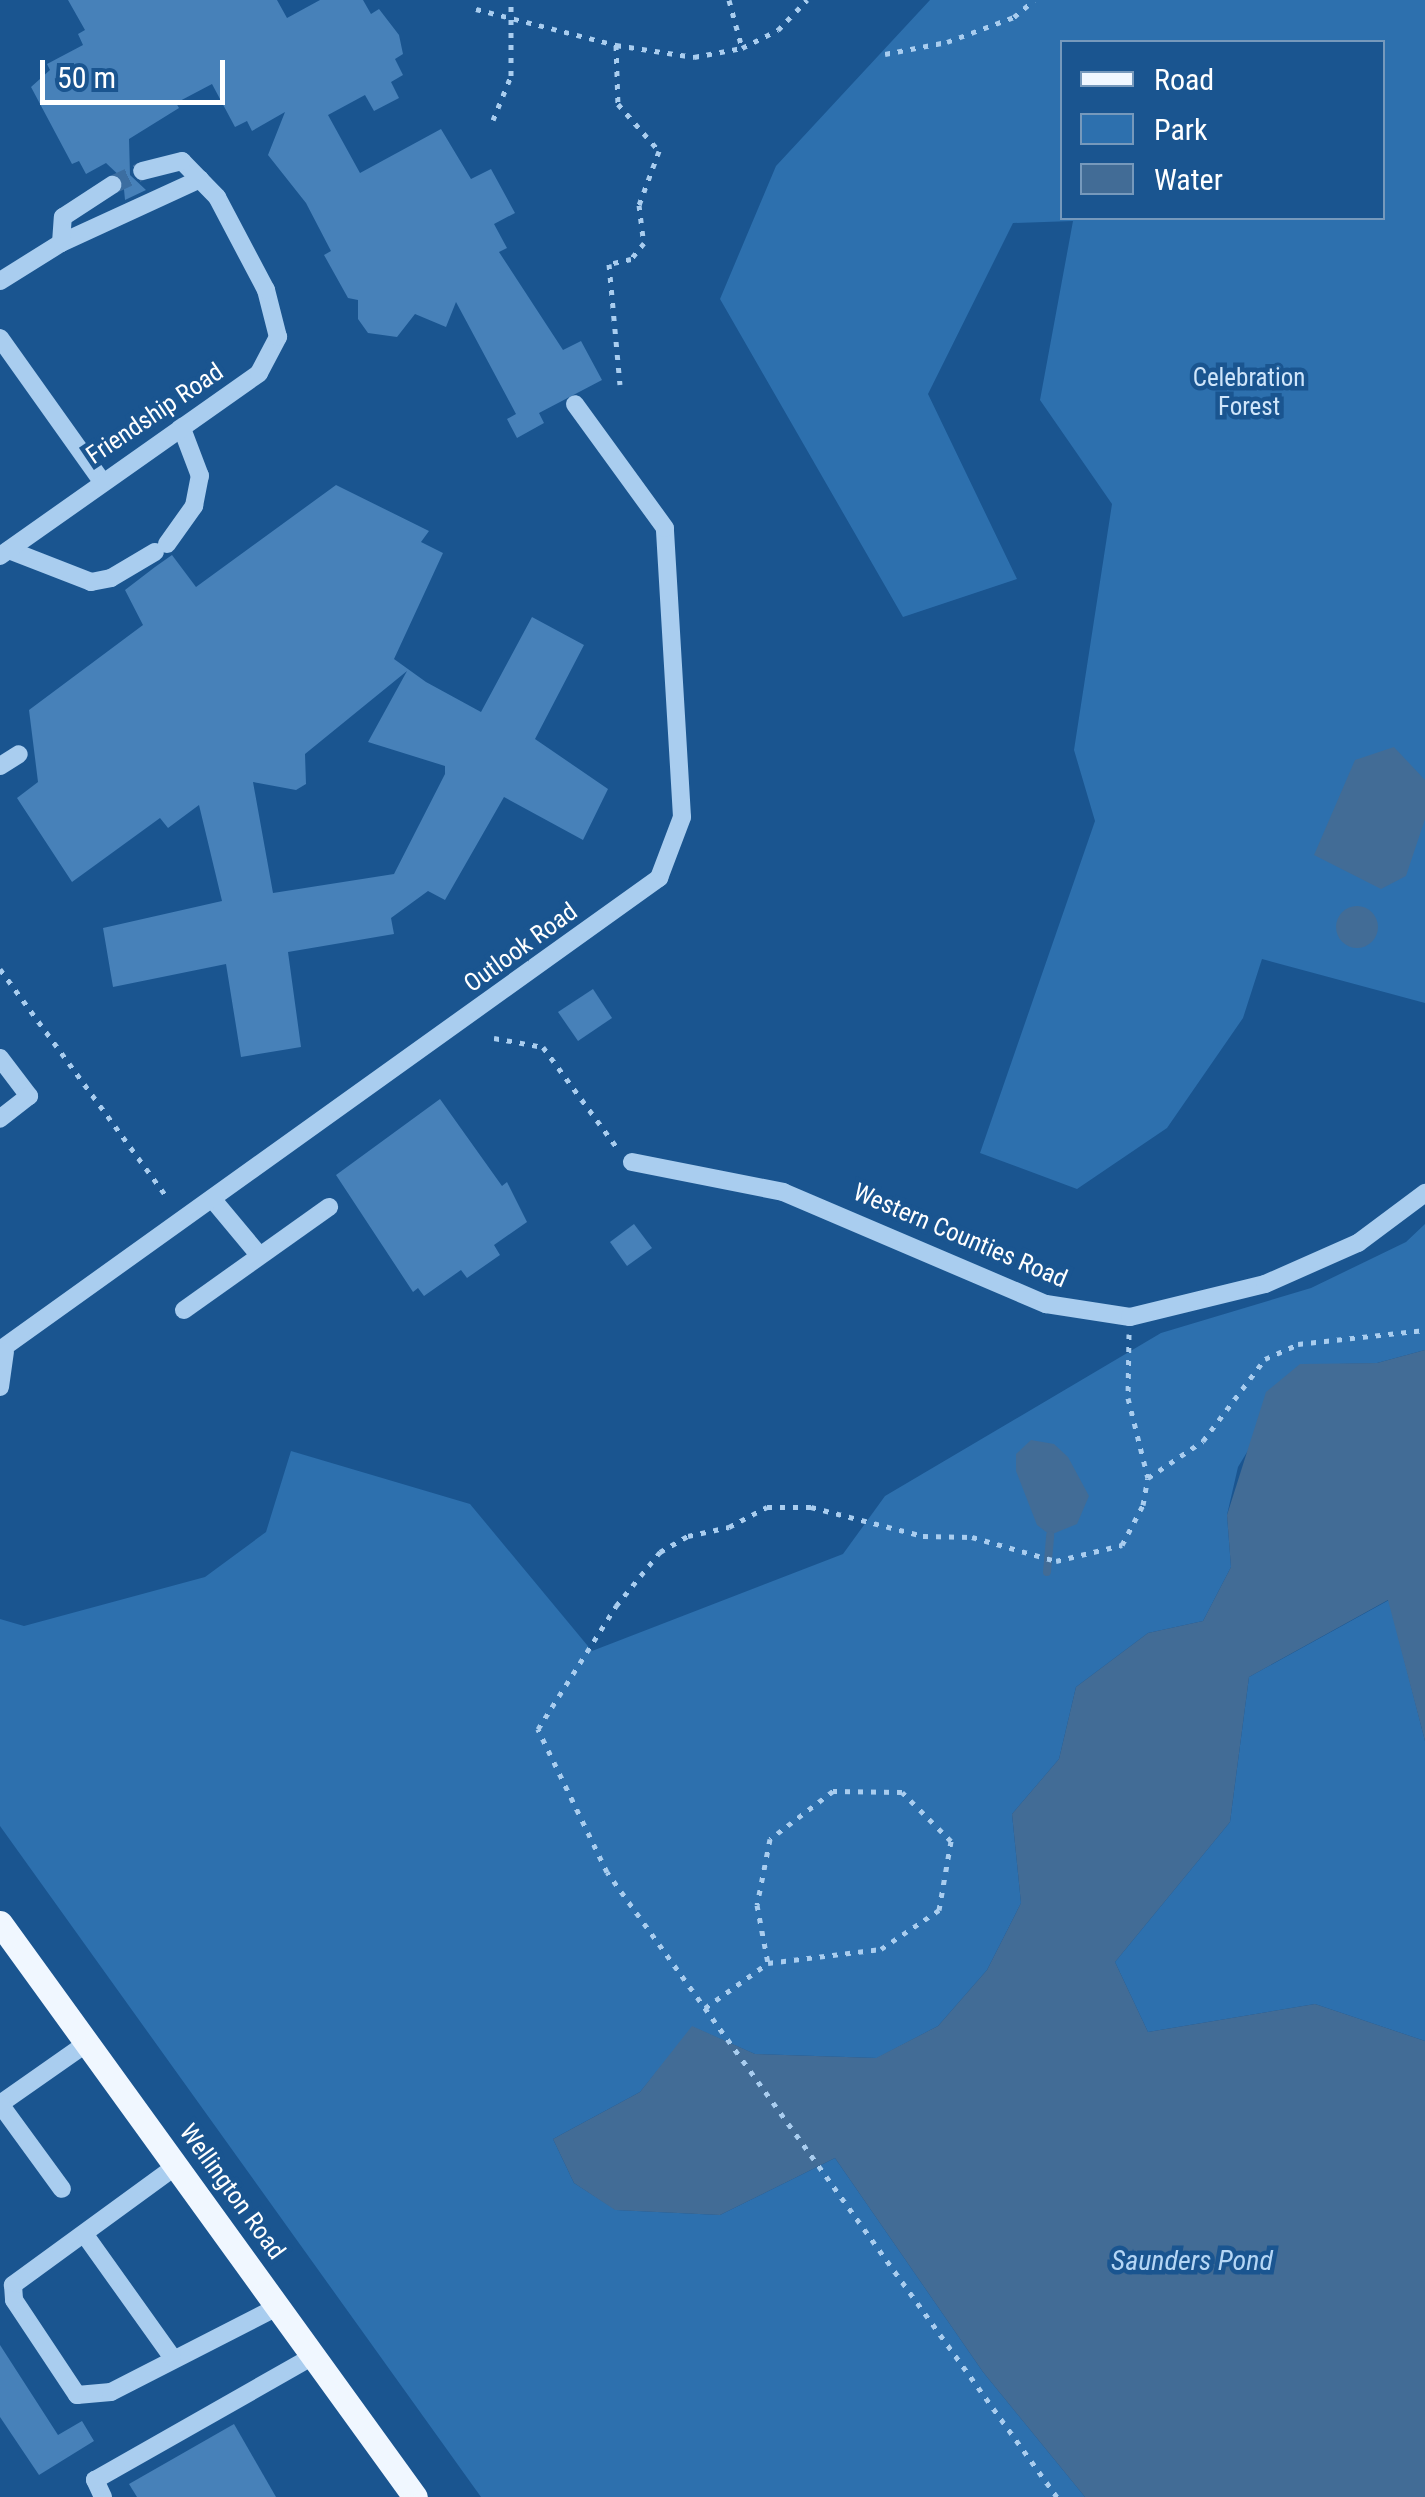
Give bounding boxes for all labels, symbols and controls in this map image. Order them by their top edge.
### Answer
scale bar [45,40,230,102]
legend [1060,40,1385,220]
text: 50 m [57,60,116,95]
text: Road [1154,62,1214,97]
text: Park [1154,112,1208,147]
text: Water [1154,162,1223,197]
street label: Friendship Road [81,357,229,471]
park label: Celebration Forest [1193,364,1305,423]
street label: Outlook Road [459,897,583,999]
street label: Western Counties Road [849,1177,1071,1295]
street label: Wellington Road [173,2119,291,2265]
water label: Saunders Pond [1111,2244,1273,2278]

